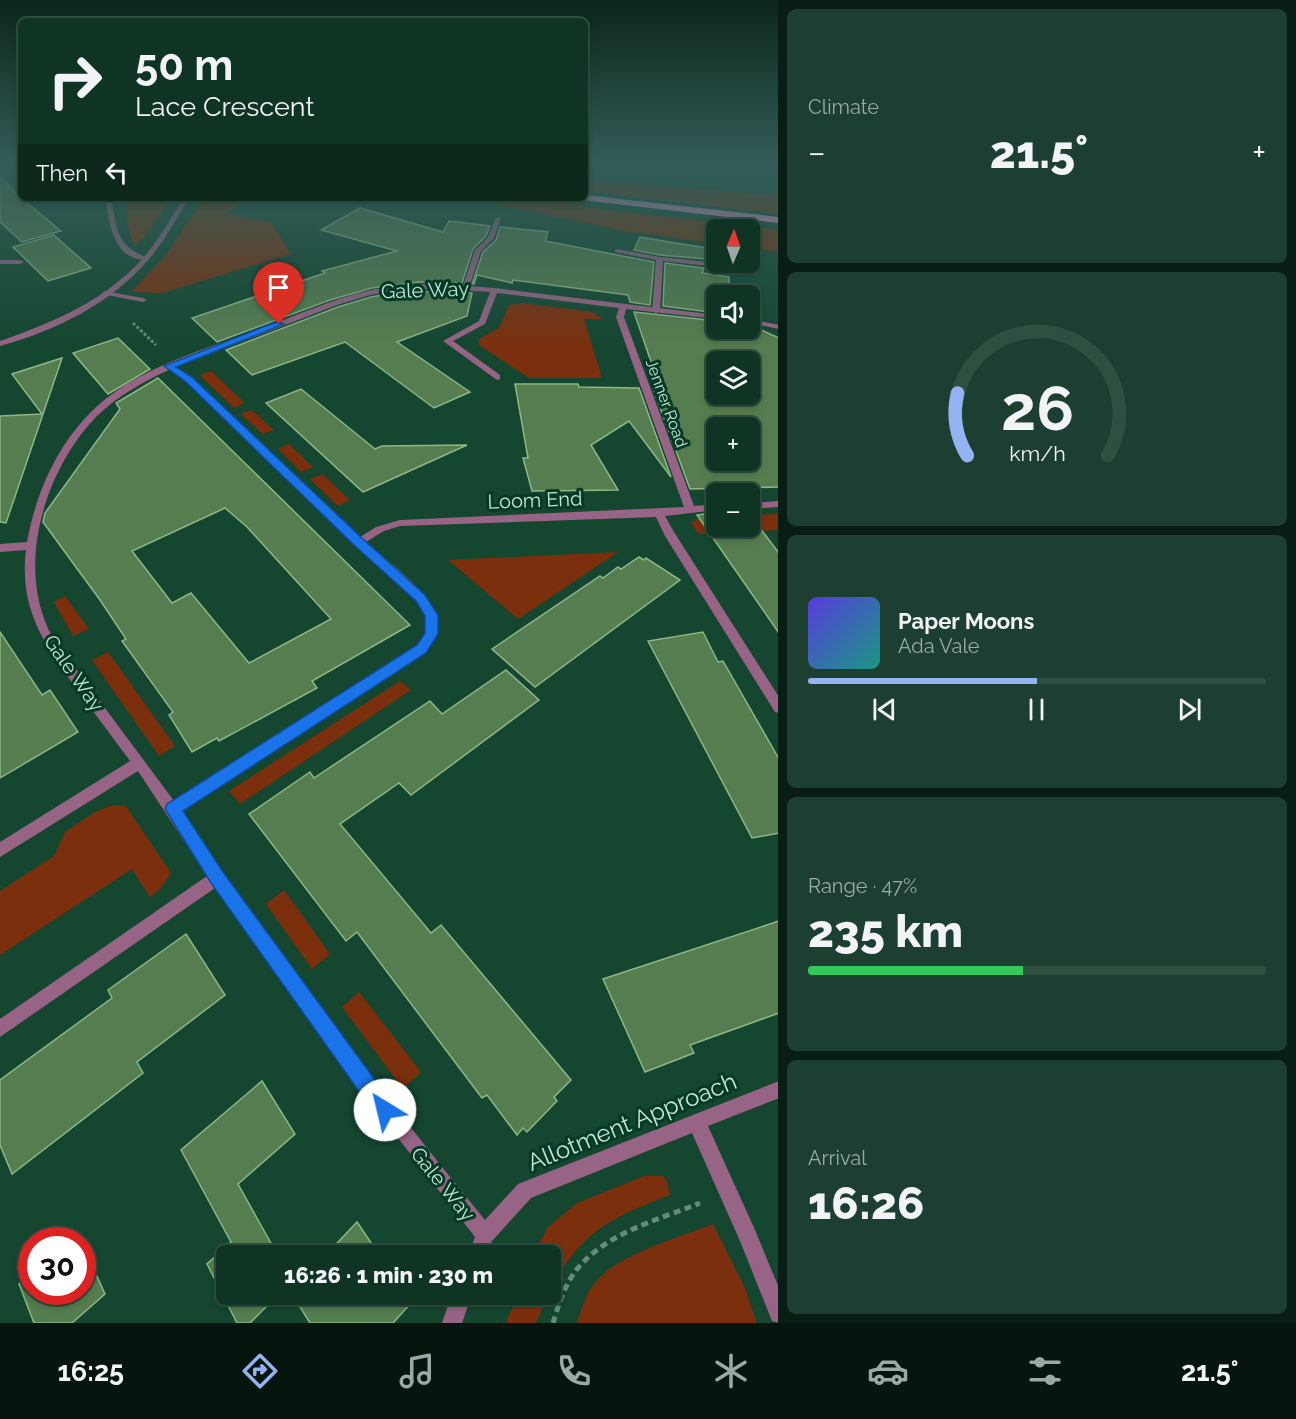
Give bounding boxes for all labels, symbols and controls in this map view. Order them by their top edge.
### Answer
text: 50 m [135,41,233,90]
icon: right [36,42,114,120]
text: Lace Crescent [135,91,315,122]
text: Climate [808,95,879,119]
text: 21.5° [990,126,1088,179]
text: − [808,133,826,172]
text: + [1252,133,1266,172]
icon: left [100,156,133,189]
text: Then [36,160,88,186]
north arrow [706,219,760,273]
map controls [706,219,760,537]
pin [253,262,304,324]
icon: arrive [262,271,295,304]
street label: Gale Way [381,276,470,304]
button: sound [706,285,760,339]
button: layers [706,351,760,405]
street label: Jenner Road [642,356,691,450]
text: 26 [1000,371,1074,445]
button: + [706,417,760,471]
text: km/h [1009,441,1065,466]
button: − [706,483,760,537]
street label: Loom End [487,486,583,514]
text: Paper Moons [898,608,1034,634]
street label: Gale Way [39,630,109,716]
text: Ada Vale [898,634,980,658]
icon: previous [868,693,901,726]
icon: pause [1020,693,1053,726]
icon: next [1173,693,1206,726]
text: Range · 47% [808,874,917,898]
text: 235 km [808,905,963,958]
street label: Allotment Approach [523,1066,741,1177]
position arrow [353,1078,417,1142]
street label: Gale Way [406,1142,480,1226]
text: Arrival [808,1146,867,1170]
text: 16:26 [808,1177,924,1230]
speed limit sign: 30 [18,1227,96,1305]
text: 16:26 · 1 min · 230 m [284,1262,493,1288]
icon: directions [239,1350,281,1392]
icon: music [396,1350,438,1392]
icon: phone [553,1350,595,1392]
icon: climate [710,1350,752,1392]
icon: car [867,1350,909,1392]
icon: filters [1024,1350,1066,1392]
text: 16:25 [58,1356,124,1387]
text: 21.5° [1181,1356,1238,1387]

